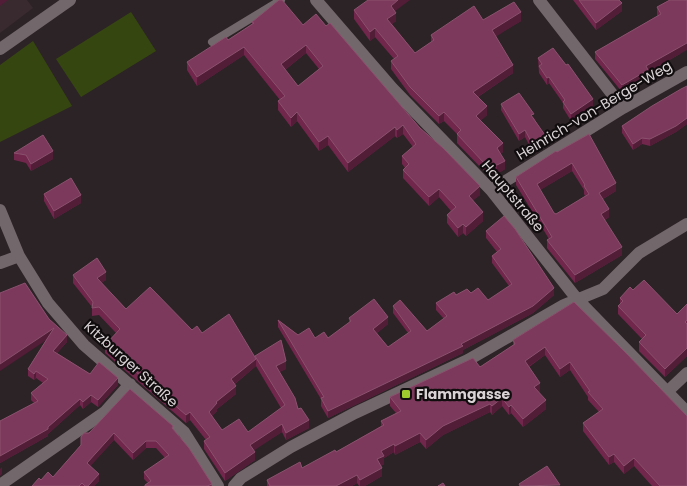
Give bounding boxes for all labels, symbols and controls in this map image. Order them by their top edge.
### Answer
street label: Heinrich-von-Berge-Weg [512,56,676,164]
street label: Hauptstraße [477,156,549,236]
street label: Kitzburger Straße [80,316,183,412]
place label: Flammgasse [416,384,511,404]
marker: Flammgasse [400,388,412,400]

